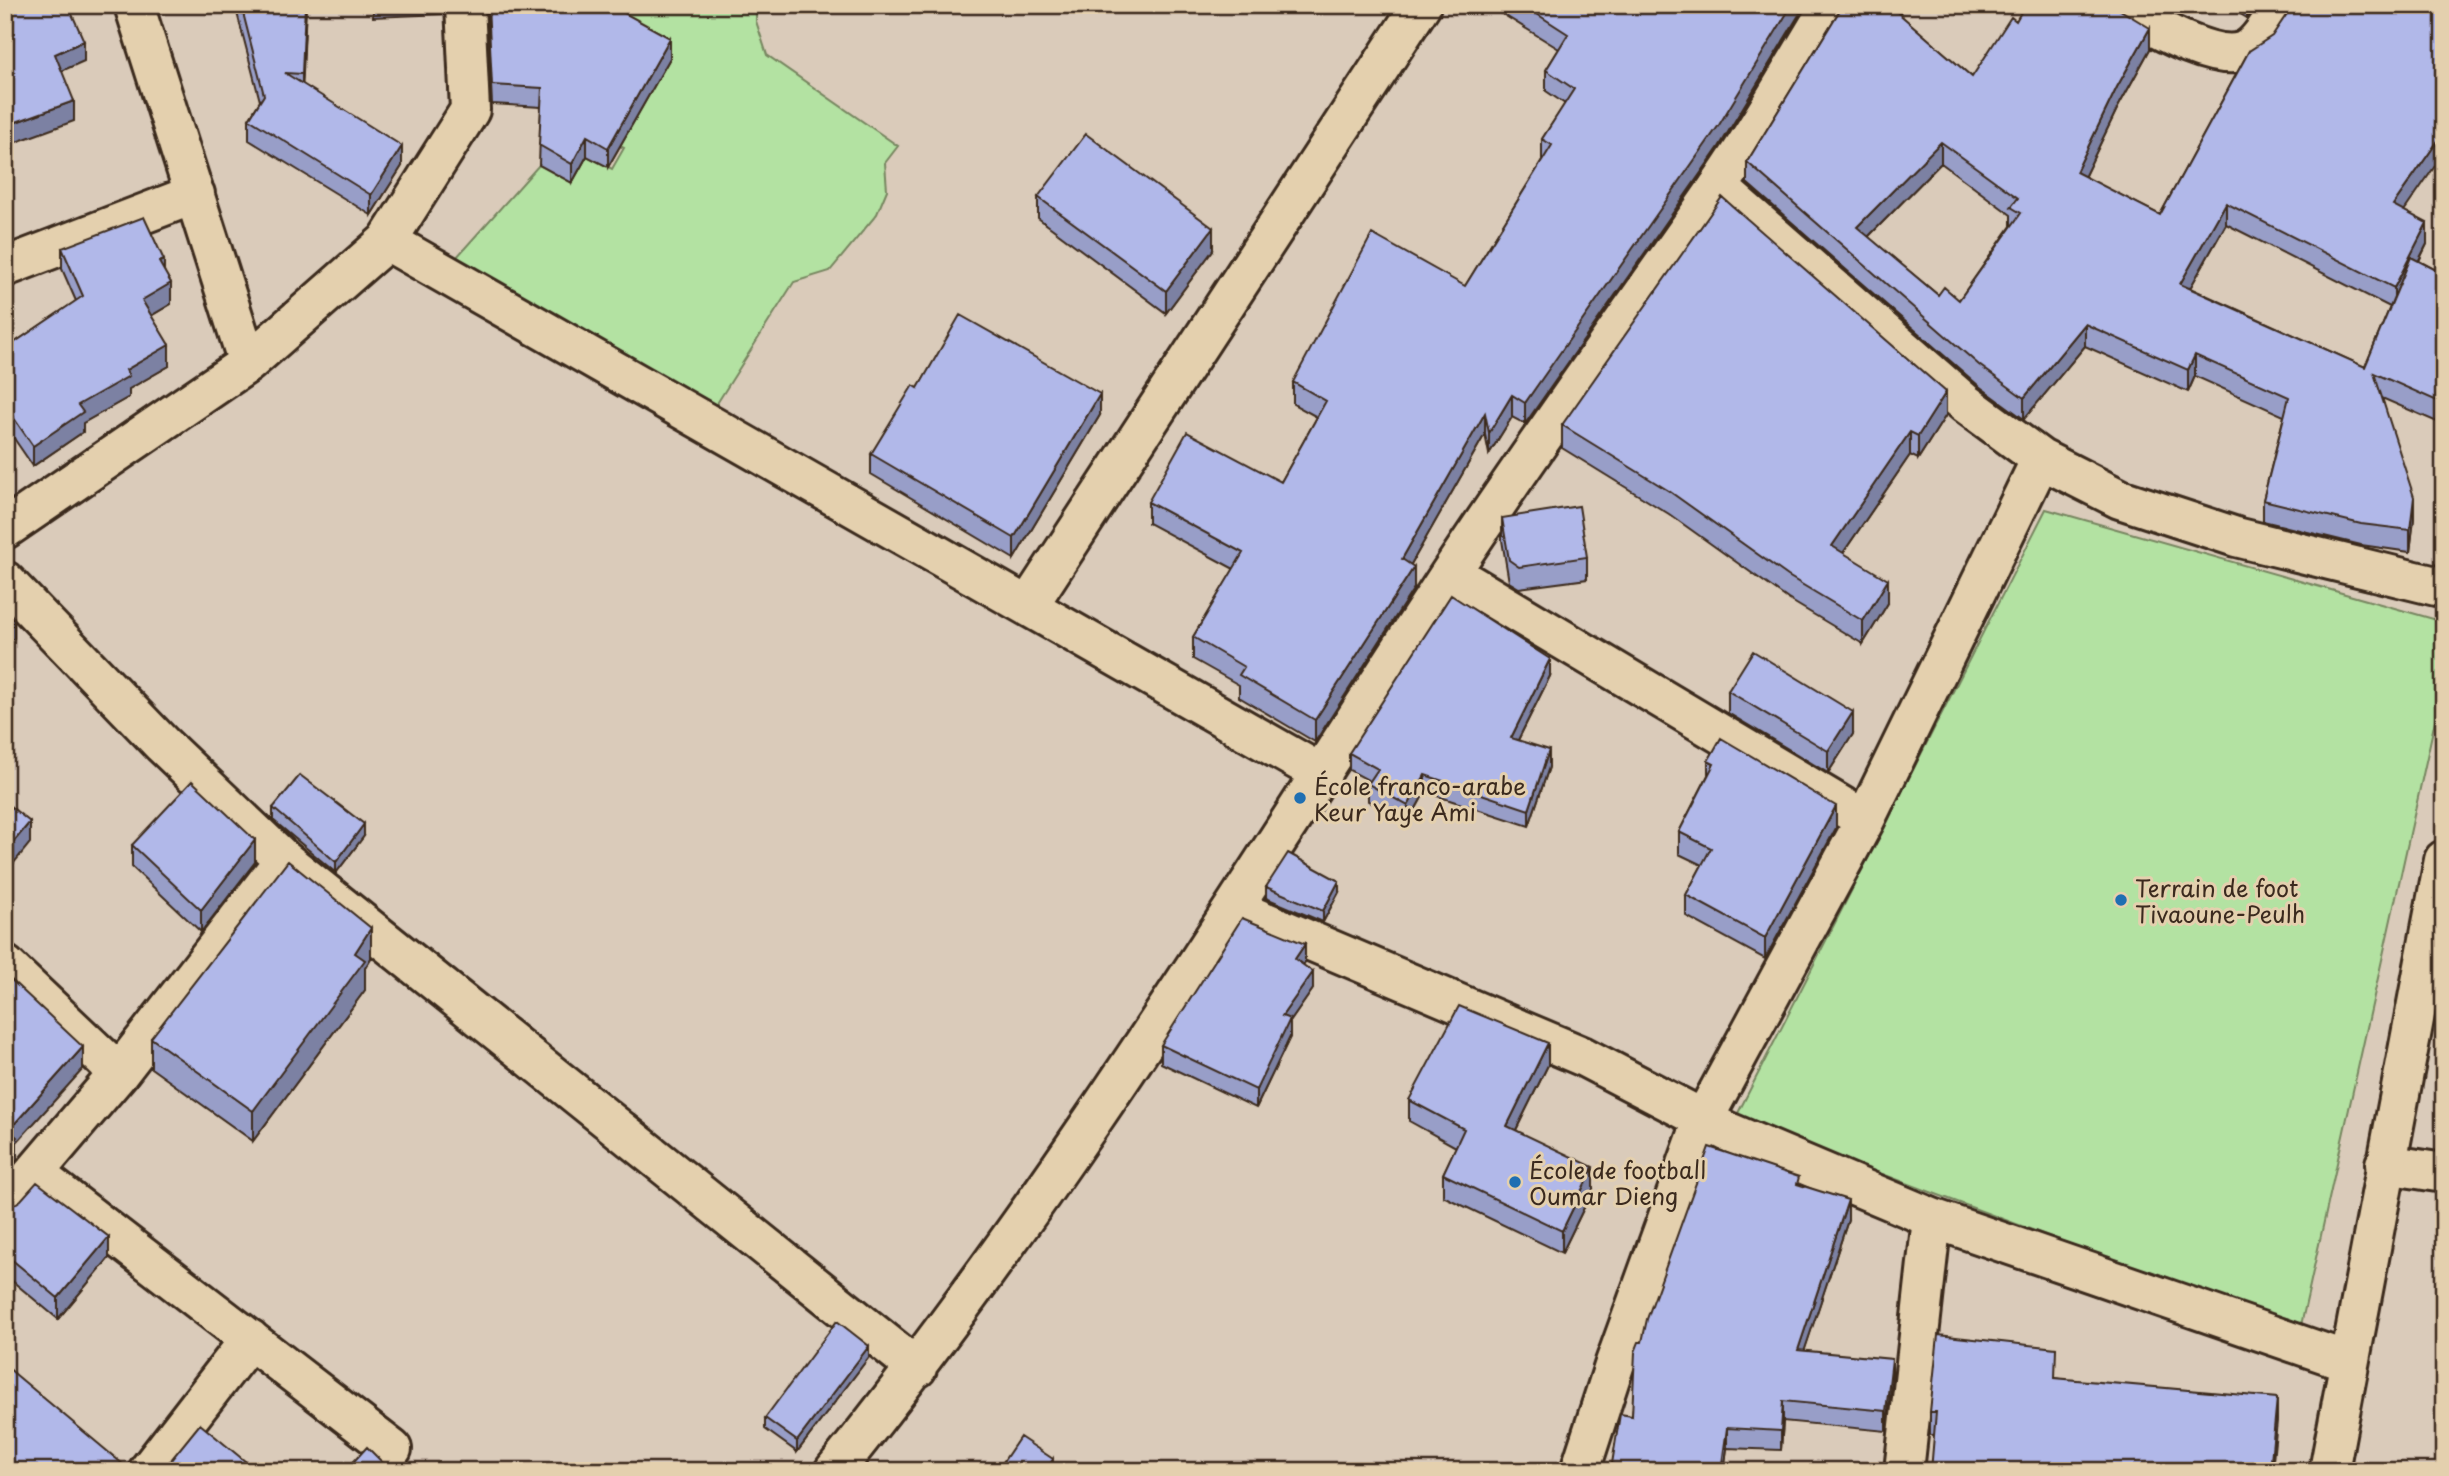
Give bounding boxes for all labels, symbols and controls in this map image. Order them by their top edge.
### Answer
place label: École franco-arabe Keur Yaye Ami [1314,768,1526,829]
marker: École franco-arabe Keur Yaye Ami [1292,790,1308,806]
place label: Terrain de foot Tivaoune-Peulh [2135,870,2305,931]
marker: Terrain de foot Tivaoune-Peulh [2113,892,2129,908]
place label: École de football Oumar Dieng [1529,1152,1706,1213]
marker: École de football Oumar Dieng [1507,1174,1523,1190]

